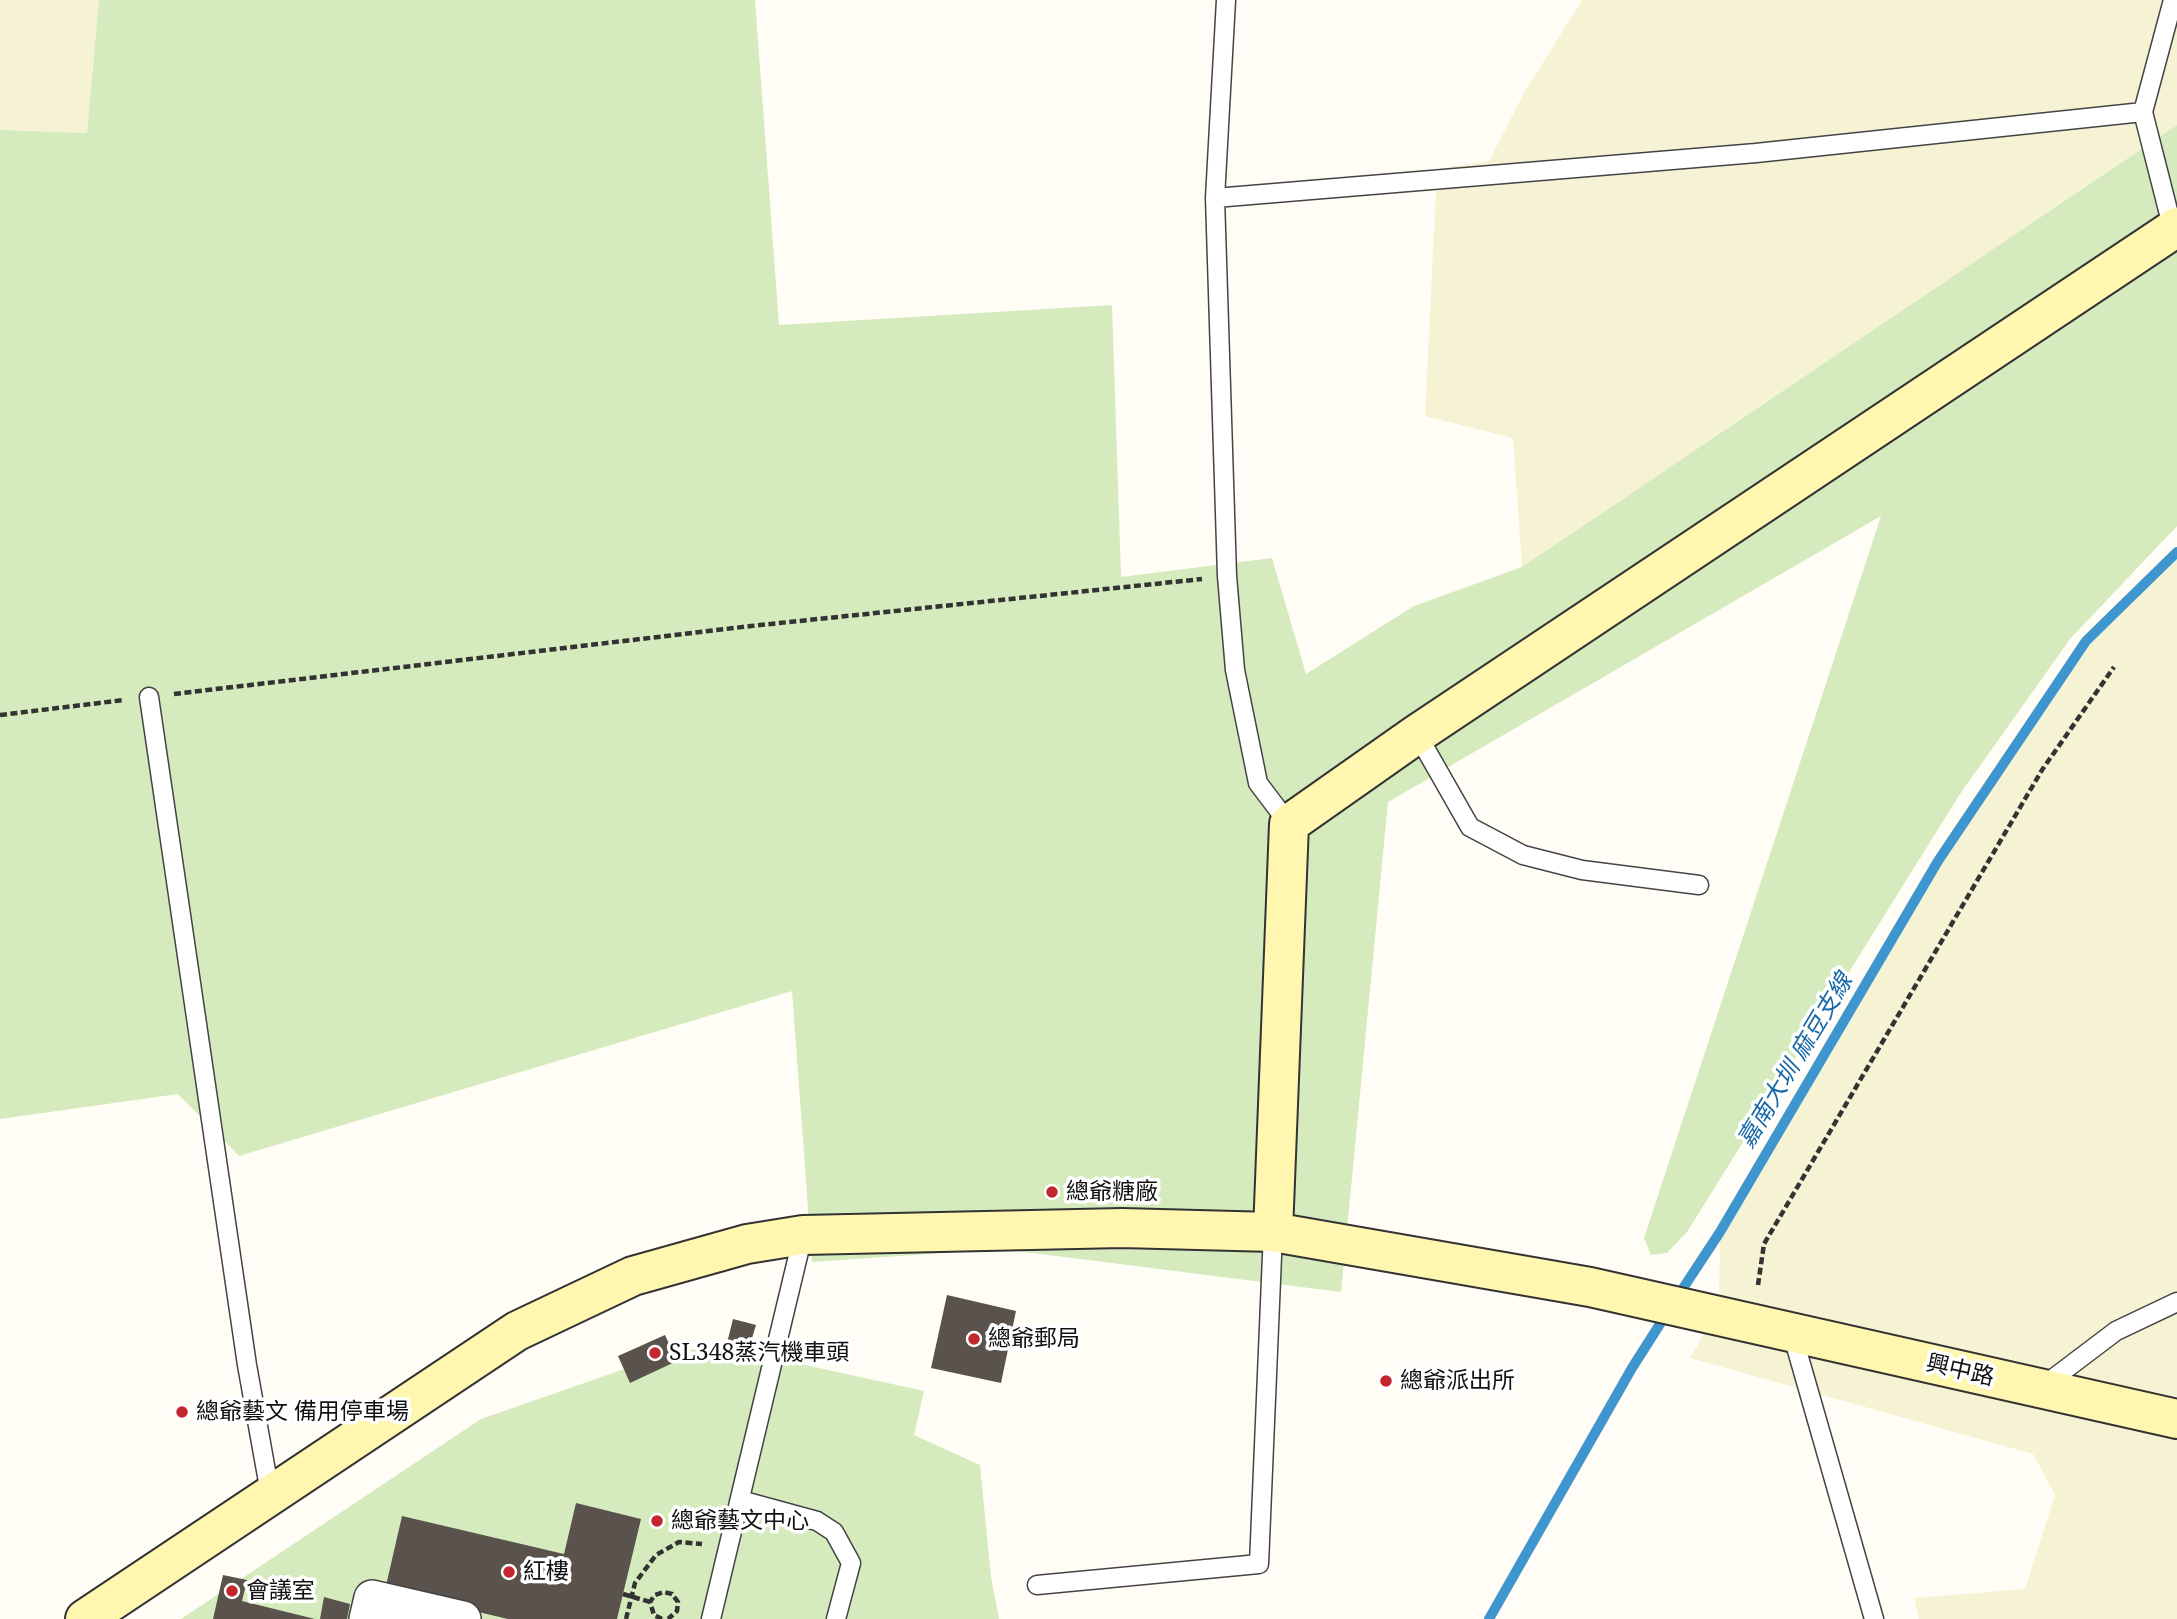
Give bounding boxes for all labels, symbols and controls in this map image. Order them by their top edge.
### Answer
water label: 嘉南大圳 麻豆支線 [1733,969,1859,1153]
place label: 總爺糖廠 [1066,1178,1158,1206]
marker: 總爺糖廠 [1044,1184,1060,1200]
place label: 總爺郵局 [988,1325,1080,1353]
marker: 總爺郵局 [966,1331,982,1347]
place label: SL348蒸汽機車頭 [669,1339,849,1367]
marker: SL348蒸汽機車頭 [647,1345,663,1361]
street label: 興中路 [1923,1350,1997,1392]
place label: 總爺派出所 [1400,1367,1515,1395]
marker: 總爺派出所 [1378,1373,1394,1389]
place label: 總爺藝文 備用停車場 [196,1398,409,1426]
marker: 總爺藝文 備用停車場 [174,1404,190,1420]
place label: 總爺藝文中心 [671,1507,809,1535]
marker: 總爺藝文中心 [649,1513,665,1529]
place label: 紅樓 [523,1558,569,1586]
marker: 紅樓 [501,1564,517,1580]
place label: 會議室 [246,1577,315,1605]
marker: 會議室 [224,1583,240,1599]

